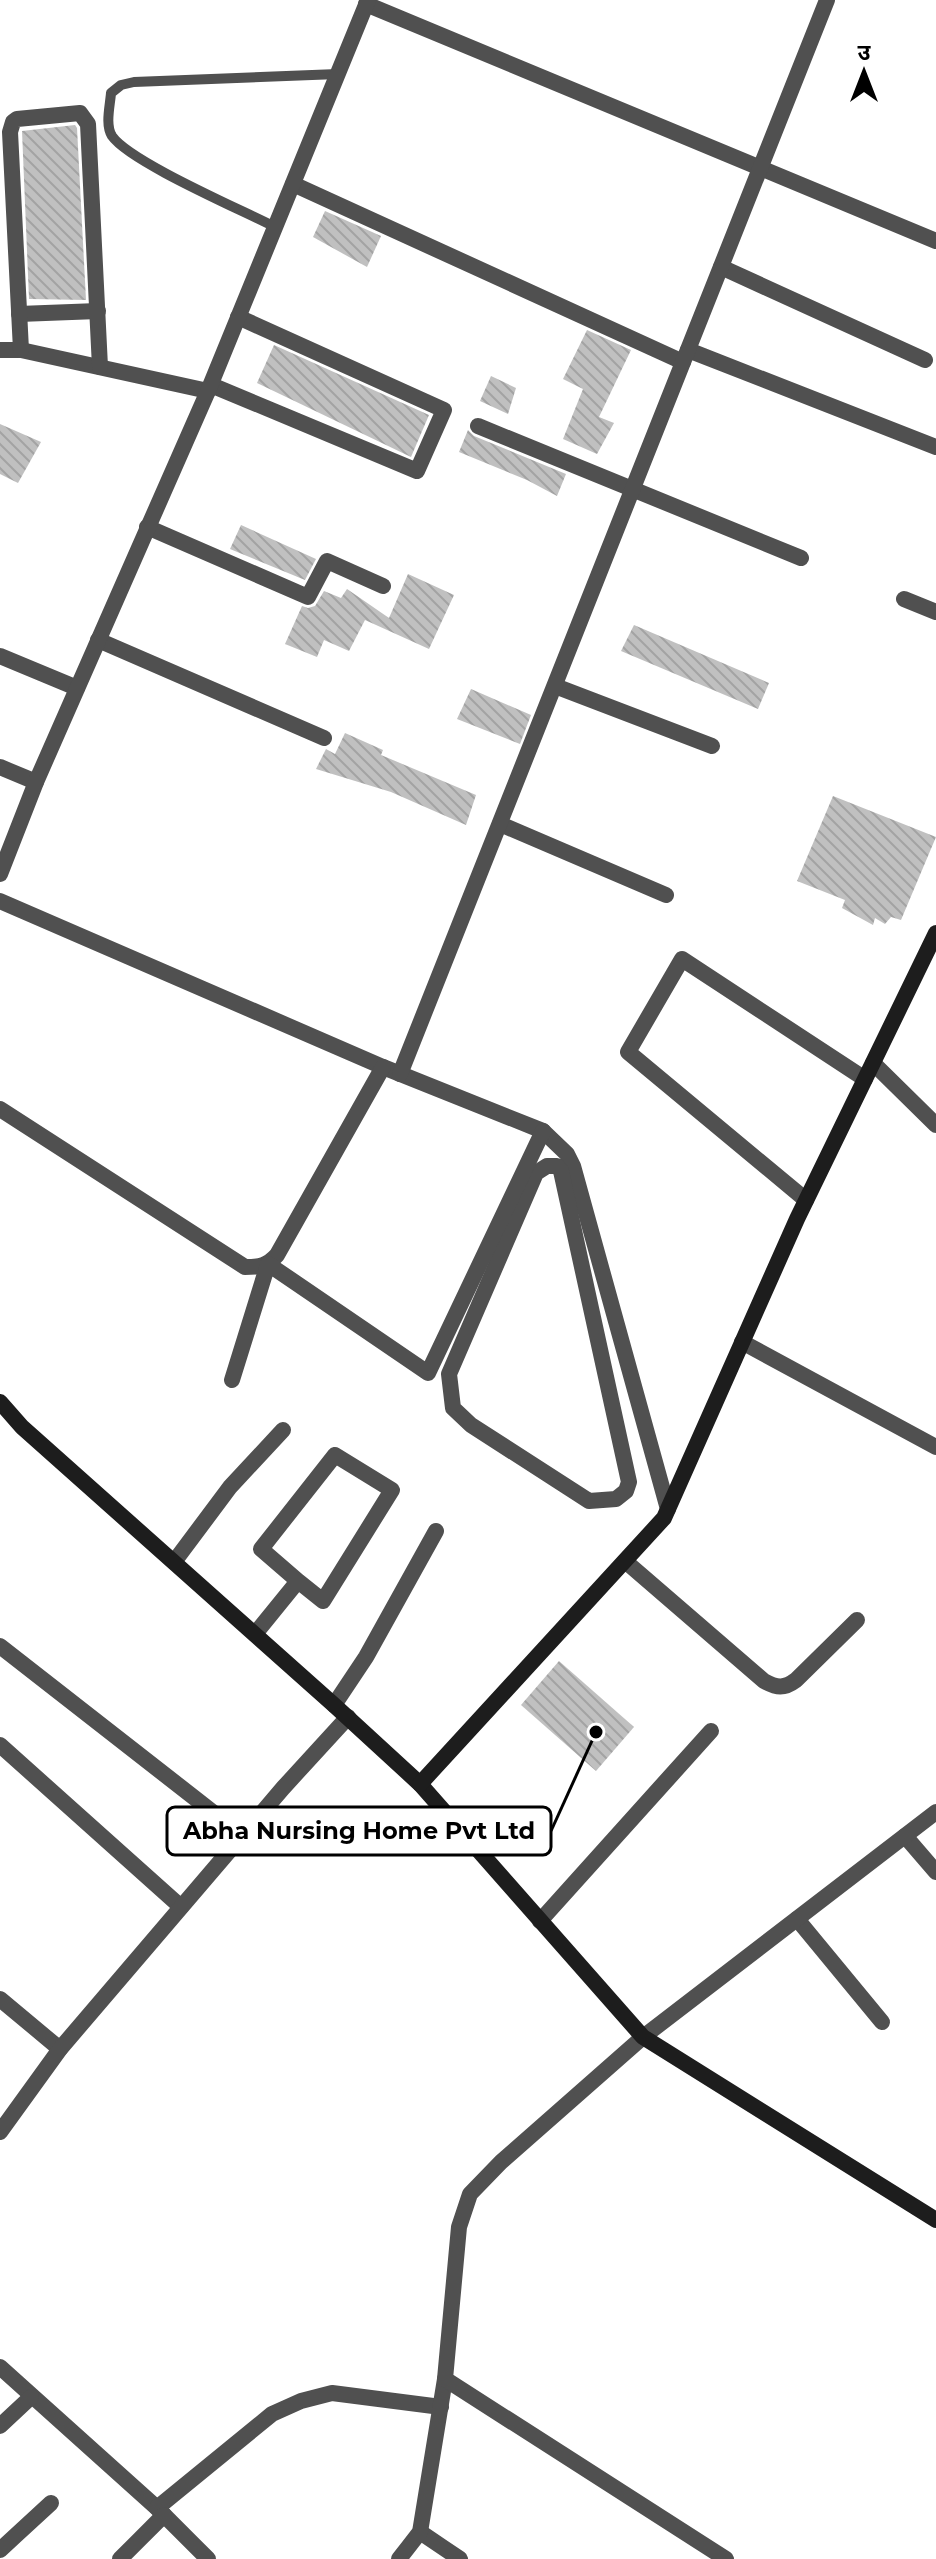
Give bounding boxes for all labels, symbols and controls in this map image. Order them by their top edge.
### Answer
north arrow [824,32,904,112]
text: उ [858,39,872,66]
callout: Abha Nursing Home Pvt Ltd [167,1807,551,1855]
text: Abha Nursing Home Pvt Ltd [182,1816,535,1845]

